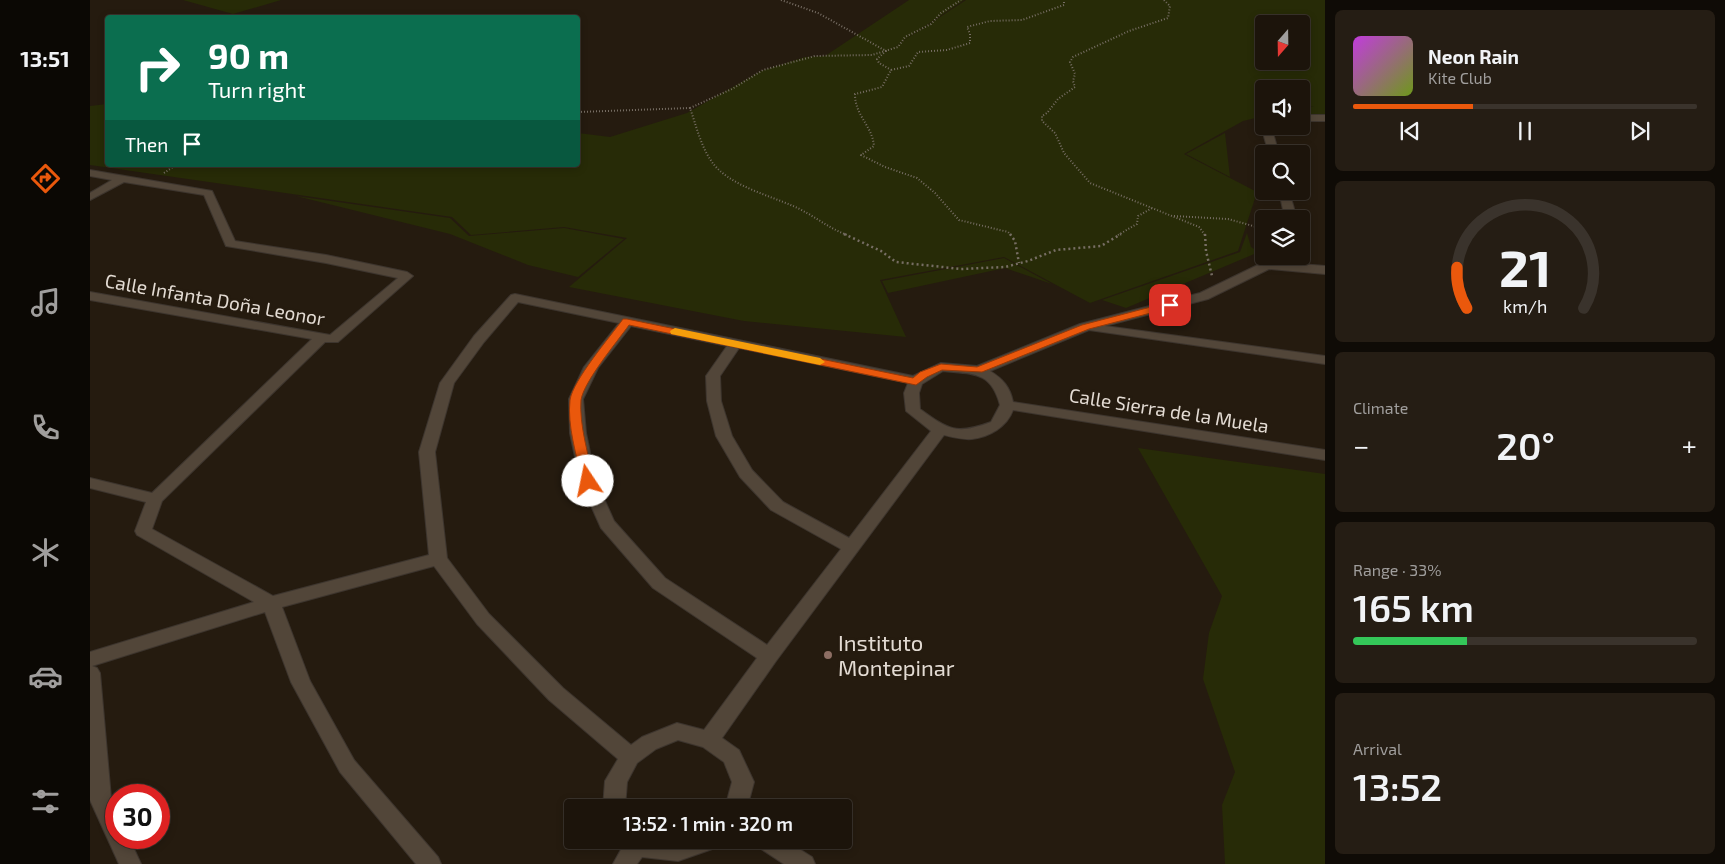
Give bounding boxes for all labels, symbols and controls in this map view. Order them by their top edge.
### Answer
north arrow [1255,15,1310,70]
map controls [1255,15,1310,265]
text: 90 m [208,34,289,76]
icon: right [125,35,190,100]
text: 13:51 [20,45,70,71]
text: Neon Rain [1428,45,1519,68]
text: Kite Club [1428,68,1492,87]
text: Turn right [208,76,306,102]
button: sound [1255,80,1310,135]
icon: previous [1396,117,1424,145]
icon: pause [1511,117,1539,145]
icon: next [1626,117,1654,145]
icon: arrive [178,130,206,158]
text: Then [125,133,168,156]
button: search [1255,145,1310,200]
icon: directions [28,161,63,196]
button: layers [1255,210,1310,265]
text: 21 [1499,235,1551,297]
street label: Calle Infanta Doña Leonor [103,268,327,330]
pin [1149,284,1191,326]
icon: music [28,285,63,320]
icon: arrive [1156,291,1184,319]
text: km/h [1503,295,1547,317]
street label: Calle Sierra de la Muela [1067,383,1271,437]
text: Climate [1353,398,1408,417]
icon: phone [28,410,63,445]
text: 20° [1496,422,1555,468]
text: − [1353,428,1369,462]
text: + [1682,428,1697,462]
position arrow [561,454,613,506]
icon: climate [28,535,63,570]
text: Range · 33% [1353,560,1441,579]
text: 165 km [1353,584,1474,630]
place label: Instituto Montepinar [838,629,955,680]
marker: Instituto Montepinar [822,649,834,661]
icon: car [28,659,63,694]
text: Arrival [1353,739,1402,758]
text: 13:52 [1353,763,1442,809]
icon: filters [28,784,63,819]
speed limit sign: 30 [105,784,170,849]
text: 13:52 · 1 min · 320 m [623,812,793,835]

